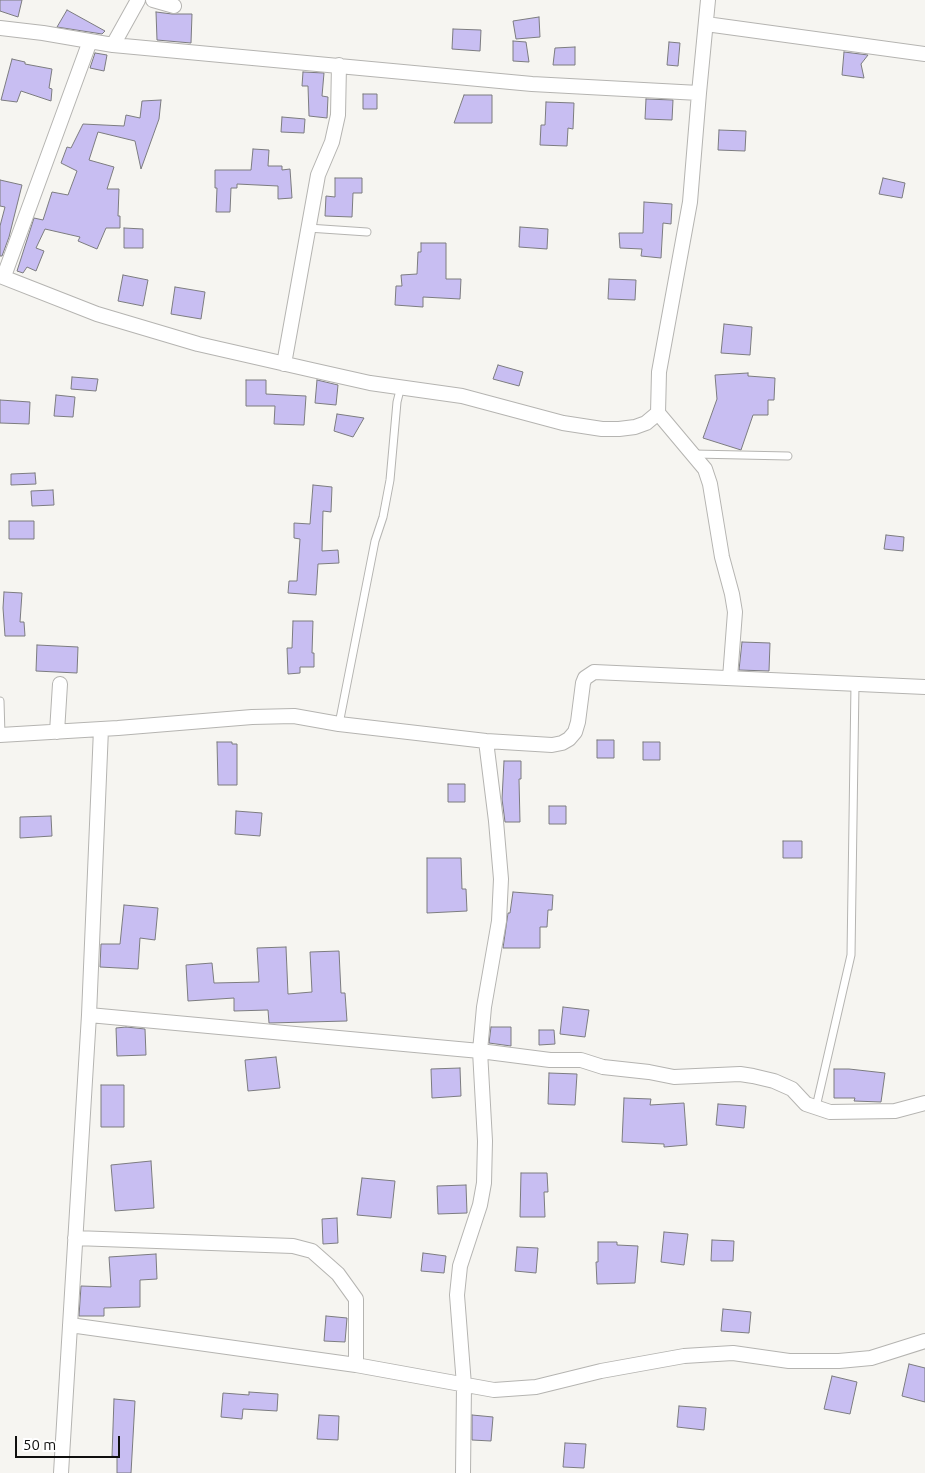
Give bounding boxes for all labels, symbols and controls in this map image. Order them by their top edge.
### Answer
scale bar [18,1426,122,1458]
text: 50 m [23,1436,56,1453]

